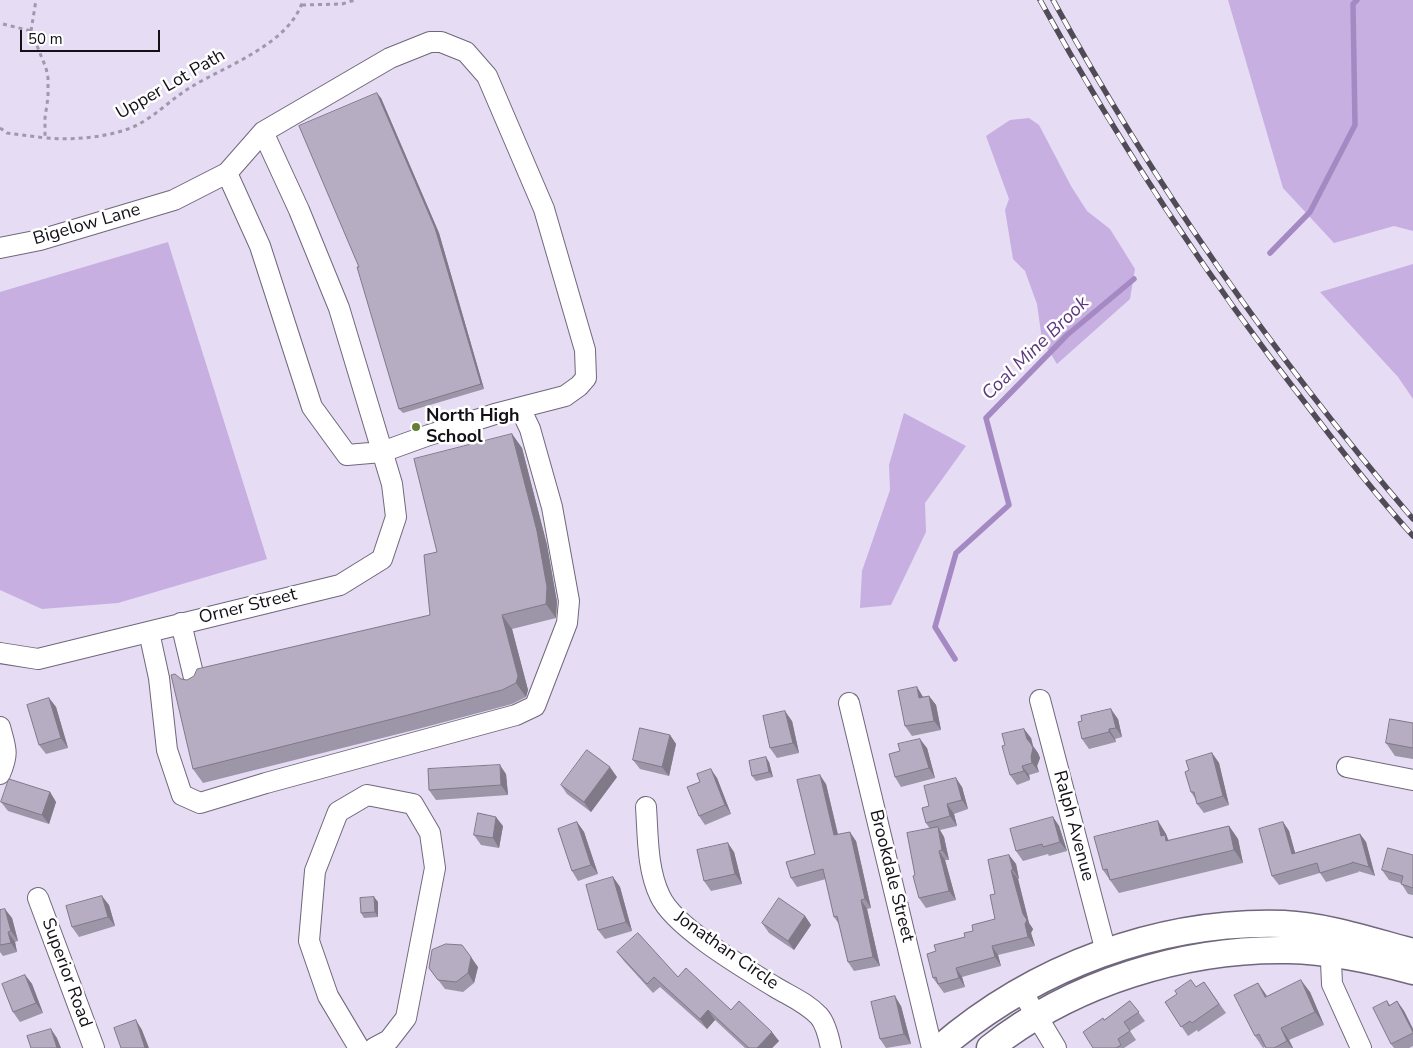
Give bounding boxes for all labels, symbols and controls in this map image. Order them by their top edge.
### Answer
scale bar [22,20,162,52]
text: 50 m [28,29,63,49]
street label: Upper Lot Path [113,45,229,125]
street label: Bigelow Lane [31,199,143,251]
water label: Coal Mine Brook [978,292,1094,406]
place label: North High School [426,406,520,448]
marker: North High School [410,421,422,433]
street label: Orner Street [197,584,299,630]
street label: Ralph Avenue [1048,768,1098,884]
street label: Brookdale Street [864,807,918,945]
street label: Jonathan Circle [670,907,782,995]
street label: Superior Road [36,915,96,1031]

